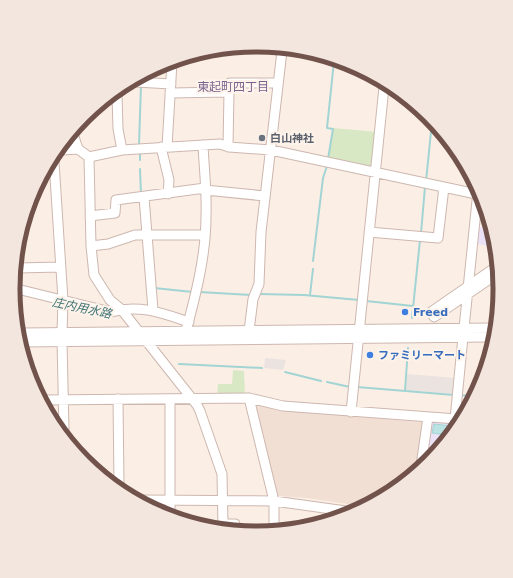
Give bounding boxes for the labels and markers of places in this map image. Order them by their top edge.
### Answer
place label: 白山神社 [270,132,314,145]
marker: 白山神社 [257,133,267,143]
place label: Freed [413,306,448,319]
marker: Freed [400,307,410,317]
place label: ファミリーマート [378,349,466,362]
marker: ファミリーマート [365,350,375,360]

